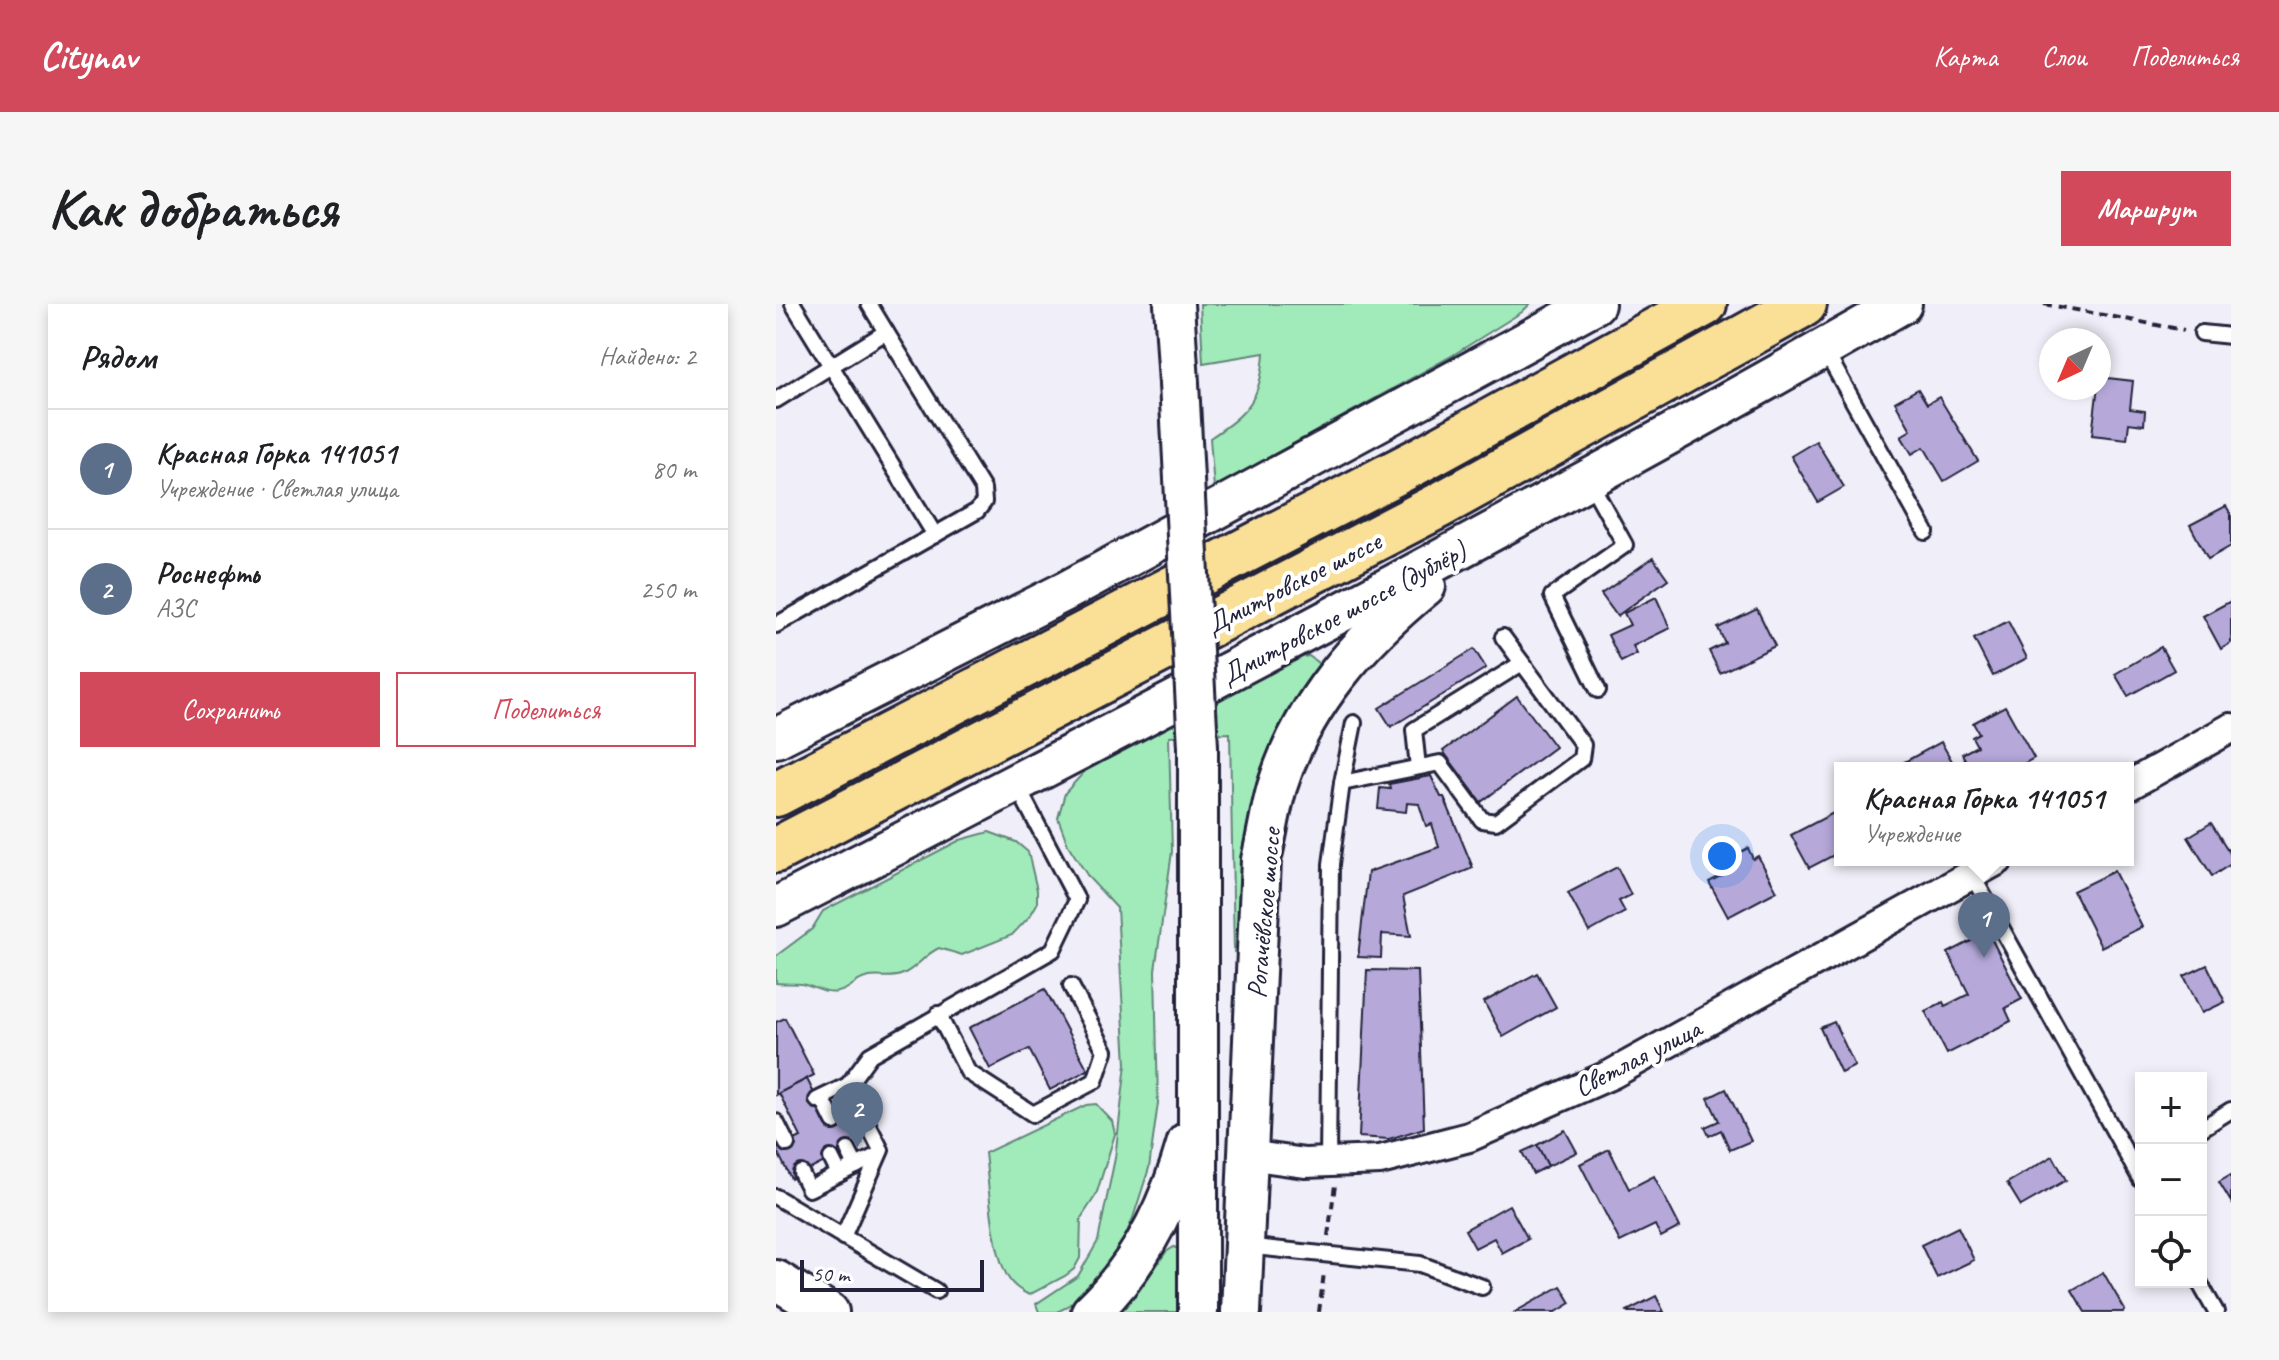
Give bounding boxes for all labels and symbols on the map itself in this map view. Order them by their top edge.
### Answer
north arrow [2039,328,2111,400]
street label: Дмитровское шоссе [1200,522,1388,642]
street label: Дмитровское шоссе (дублёр) [1215,532,1473,692]
street label: Рогачёвское шоссе [1239,825,1289,1000]
your location [1702,836,1742,876]
pin: 1 [1958,892,2010,958]
street label: Светлая улица [1568,1009,1709,1104]
pin: 2 [831,1082,883,1148]
scale bar [800,1256,984,1292]

